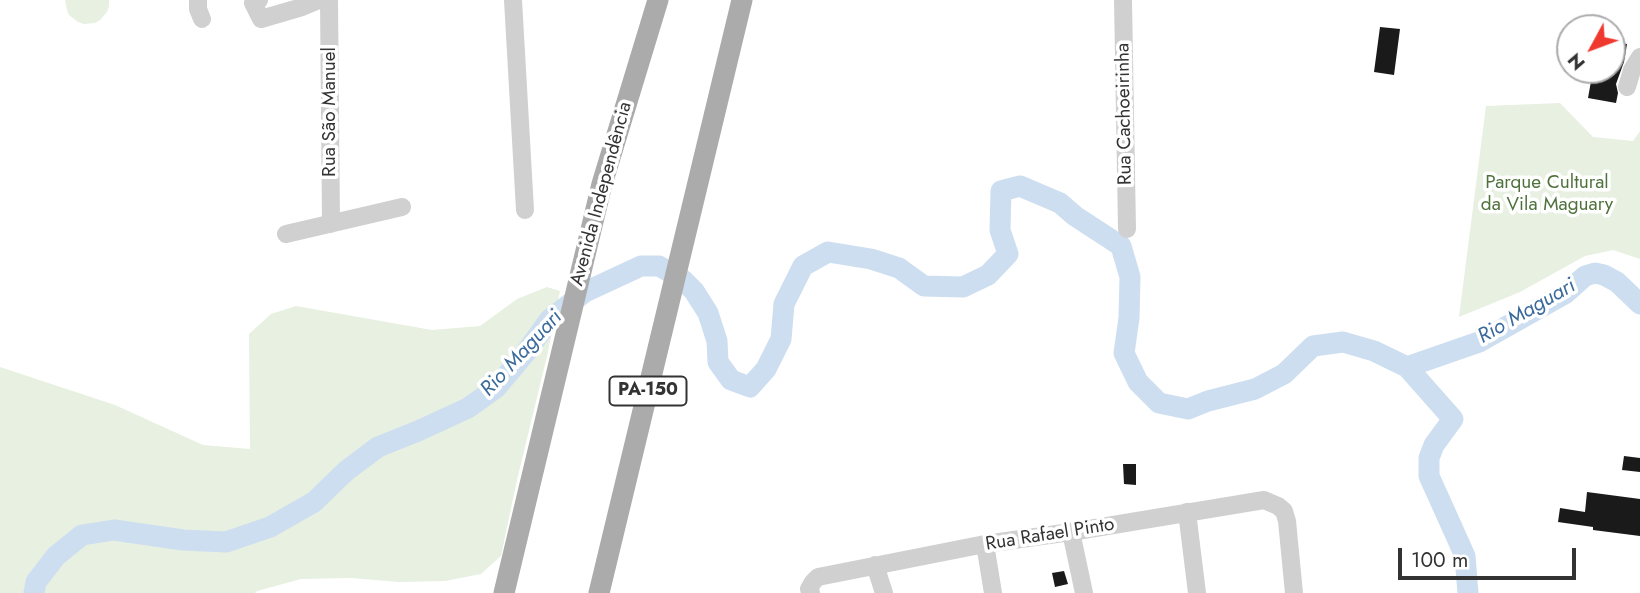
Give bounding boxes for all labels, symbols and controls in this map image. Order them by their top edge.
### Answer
north arrow [1556,14,1626,84]
street label: Rua Cachoeirinha [1112,43,1138,185]
street label: Rua São Manuel [319,47,341,177]
text: N [1561,47,1591,76]
street label: Avenida Independência [566,99,638,289]
park label: Parque Cultural da Vila Maguary [1481,172,1613,216]
water label: Rio Maguari [1474,274,1580,350]
water label: Rio Maguari [476,306,568,402]
road number: PA-150 [610,376,686,405]
street label: Rua Rafael Pinto [984,514,1116,556]
scale bar [1402,534,1580,578]
text: 100 m [1411,545,1468,575]

